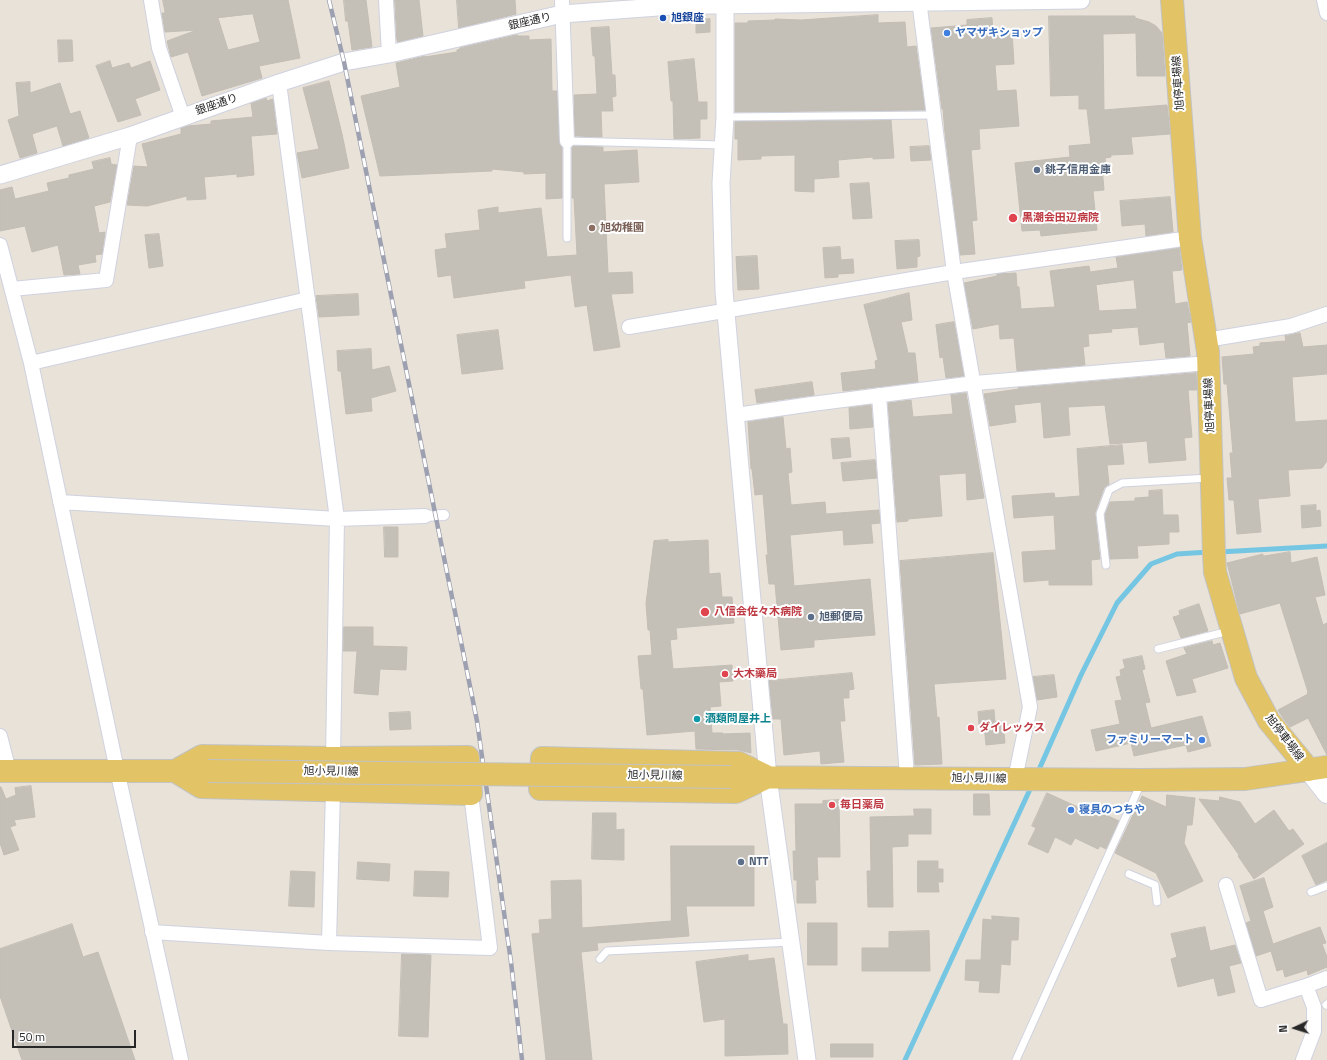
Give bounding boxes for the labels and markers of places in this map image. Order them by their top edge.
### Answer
place label: 旭銀座 [671,11,704,25]
marker: 旭銀座 [658,13,668,23]
place label: ヤマザキショップ [955,26,1043,40]
marker: ヤマザキショップ [942,28,952,38]
place label: 銚子信用金庫 [1045,163,1111,177]
marker: 銚子信用金庫 [1032,165,1042,175]
place label: 黒潮会田辺病院 [1022,211,1099,225]
marker: 黒潮会田辺病院 [1007,212,1019,224]
place label: 旭幼稚園 [600,221,644,235]
marker: 旭幼稚園 [587,223,597,233]
place label: 八信会佐々木病院 [714,605,802,619]
marker: 八信会佐々木病院 [699,606,711,618]
place label: 旭郵便局 [819,610,863,624]
marker: 旭郵便局 [806,612,816,622]
place label: 大木藥局 [733,667,777,681]
marker: 大木藥局 [720,669,730,679]
place label: 酒類問屋井上 [705,712,771,726]
marker: 酒類問屋井上 [692,714,702,724]
place label: ダイレックス [979,721,1045,735]
marker: ダイレックス [966,723,976,733]
place label: ファミリーマート [1106,733,1194,747]
marker: ファミリーマート [1197,735,1207,745]
place label: 毎日薬局 [840,798,884,812]
marker: 毎日薬局 [827,800,837,810]
place label: 寝具のつちや [1079,803,1145,817]
marker: 寝具のつちや [1066,805,1076,815]
place label: NTT [749,855,768,869]
marker: NTT [736,857,746,867]

